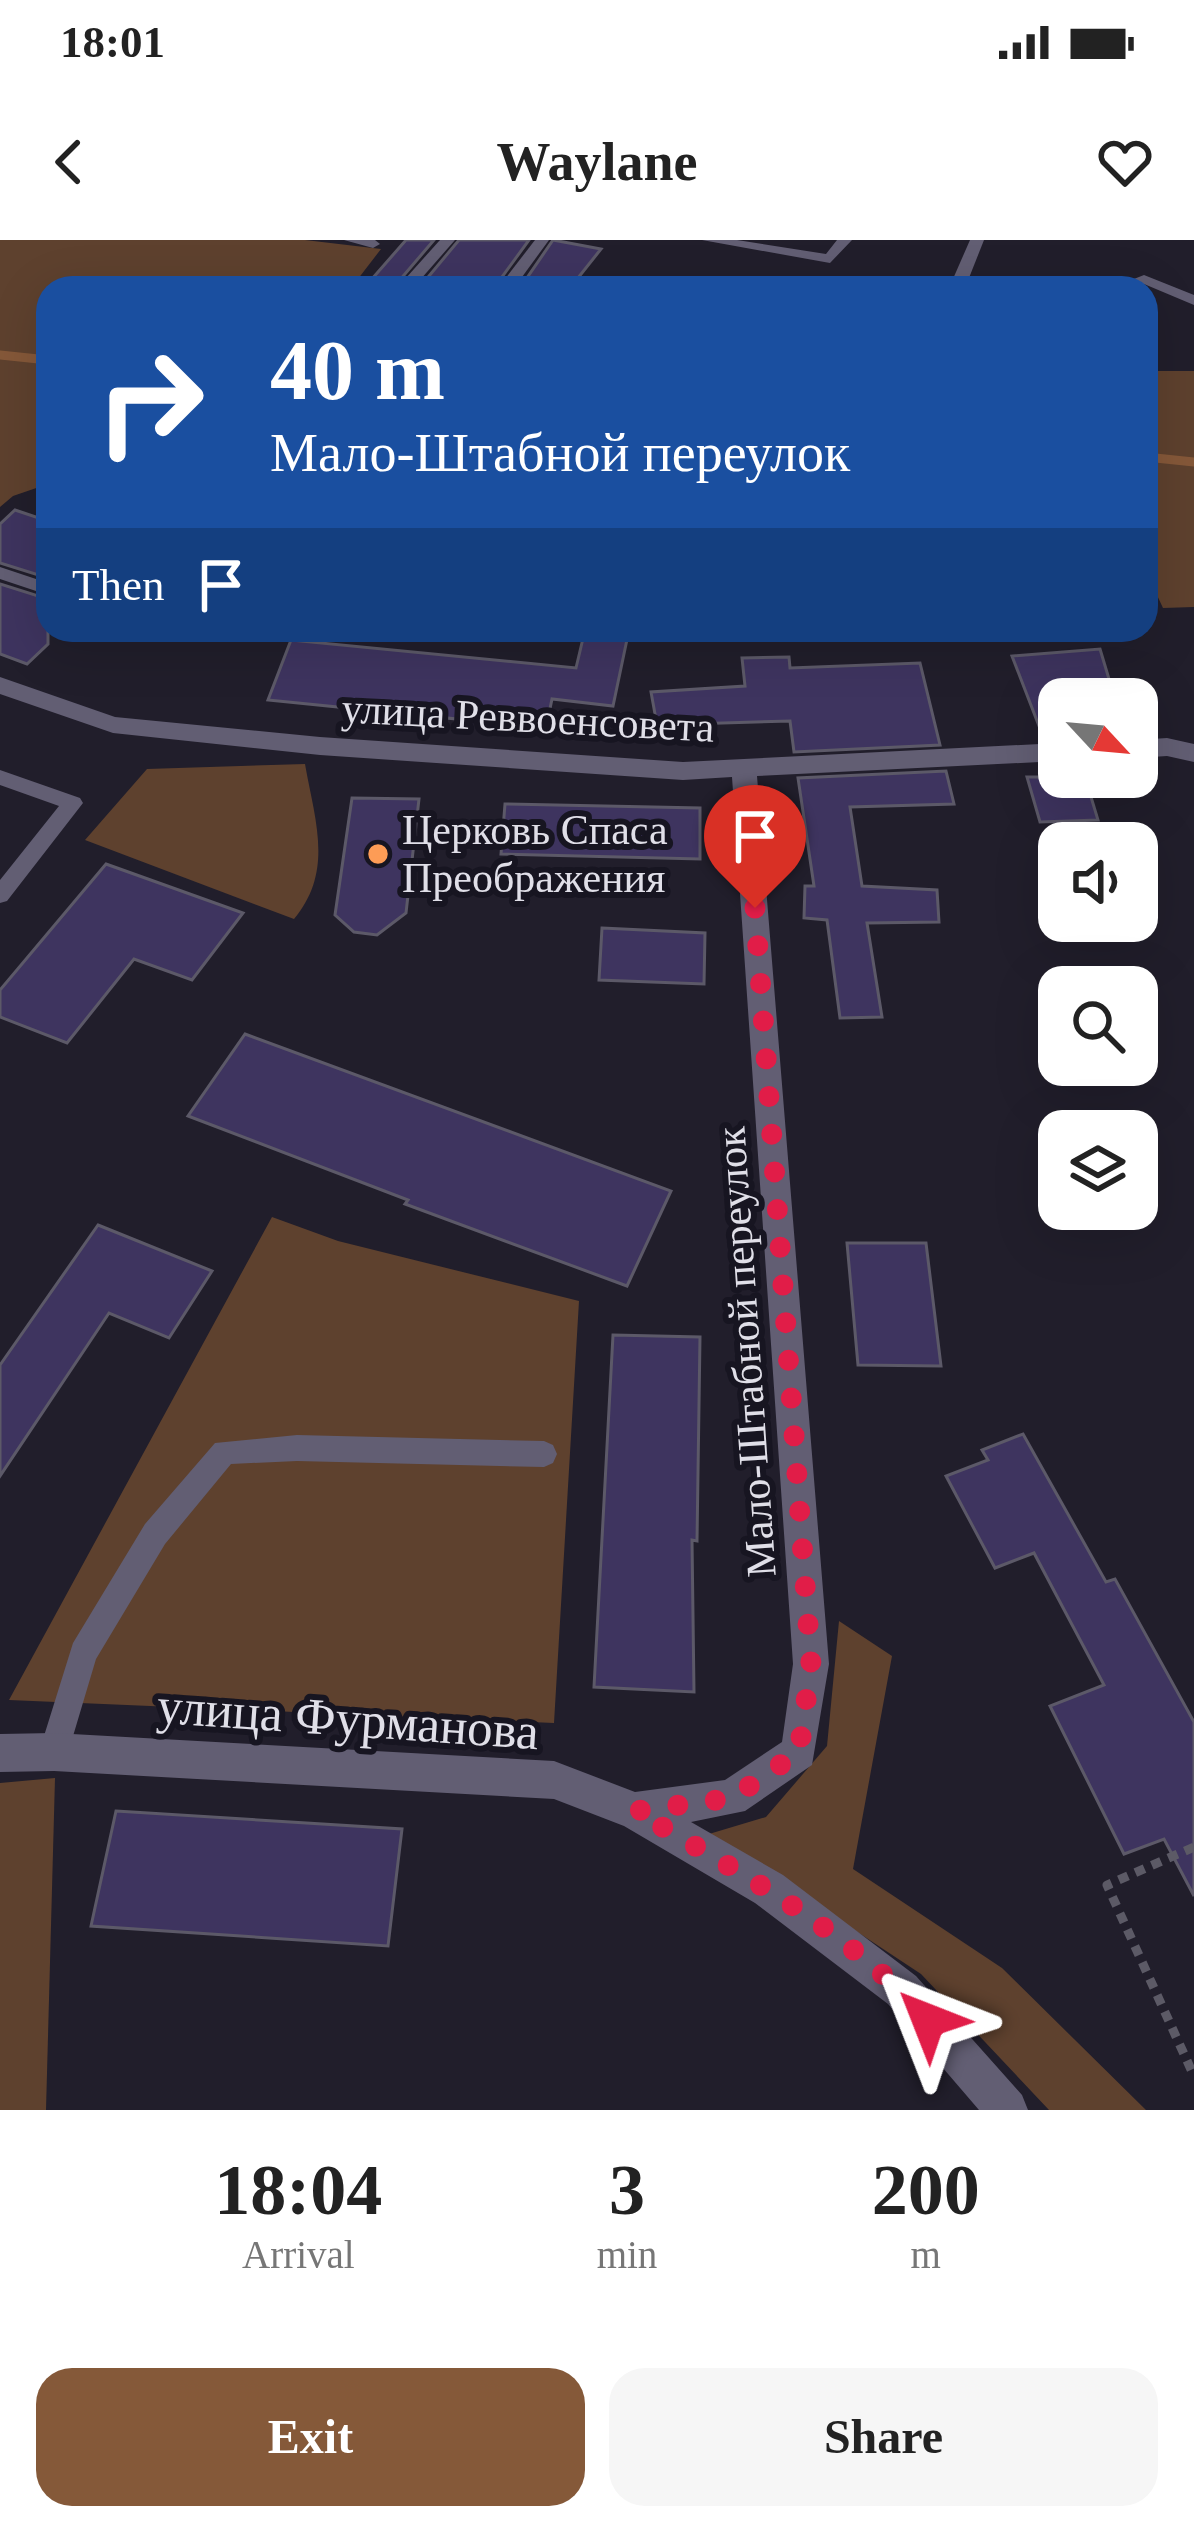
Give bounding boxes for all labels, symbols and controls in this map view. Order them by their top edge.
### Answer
text: 18:01 [60,17,165,67]
icon: back [36,129,102,195]
icon: heart [1092,129,1158,195]
text: Waylane [496,132,698,192]
icon: right [72,324,228,480]
text: 40 m [270,324,445,417]
text: Мало-Штабной переулок [270,423,850,483]
icon: arrive [188,552,254,618]
text: Then [72,560,164,610]
north arrow [1038,678,1158,798]
map controls [1038,678,1158,1230]
street label: улица Реввоенсовета [341,685,716,751]
pin [704,785,806,908]
icon: arrive [722,803,788,869]
place label: Церковь Спаса Преображения [402,807,668,901]
button: sound [1038,822,1158,942]
marker: Церковь Спаса Преображения [365,841,391,867]
button: search [1038,966,1158,1086]
button: layers [1038,1110,1158,1230]
street label: Мало-Штабной переулок [707,1125,785,1579]
street label: улица Фурманова [155,1678,541,1760]
position arrow [865,1957,991,2083]
text: 18:04 [214,2150,382,2230]
text: 3 [609,2150,645,2230]
text: 200 [872,2150,980,2230]
text: Arrival [242,2233,355,2276]
text: min [597,2233,657,2276]
text: m [910,2233,941,2276]
button: Exit [36,2368,585,2506]
button: Share [609,2368,1158,2506]

